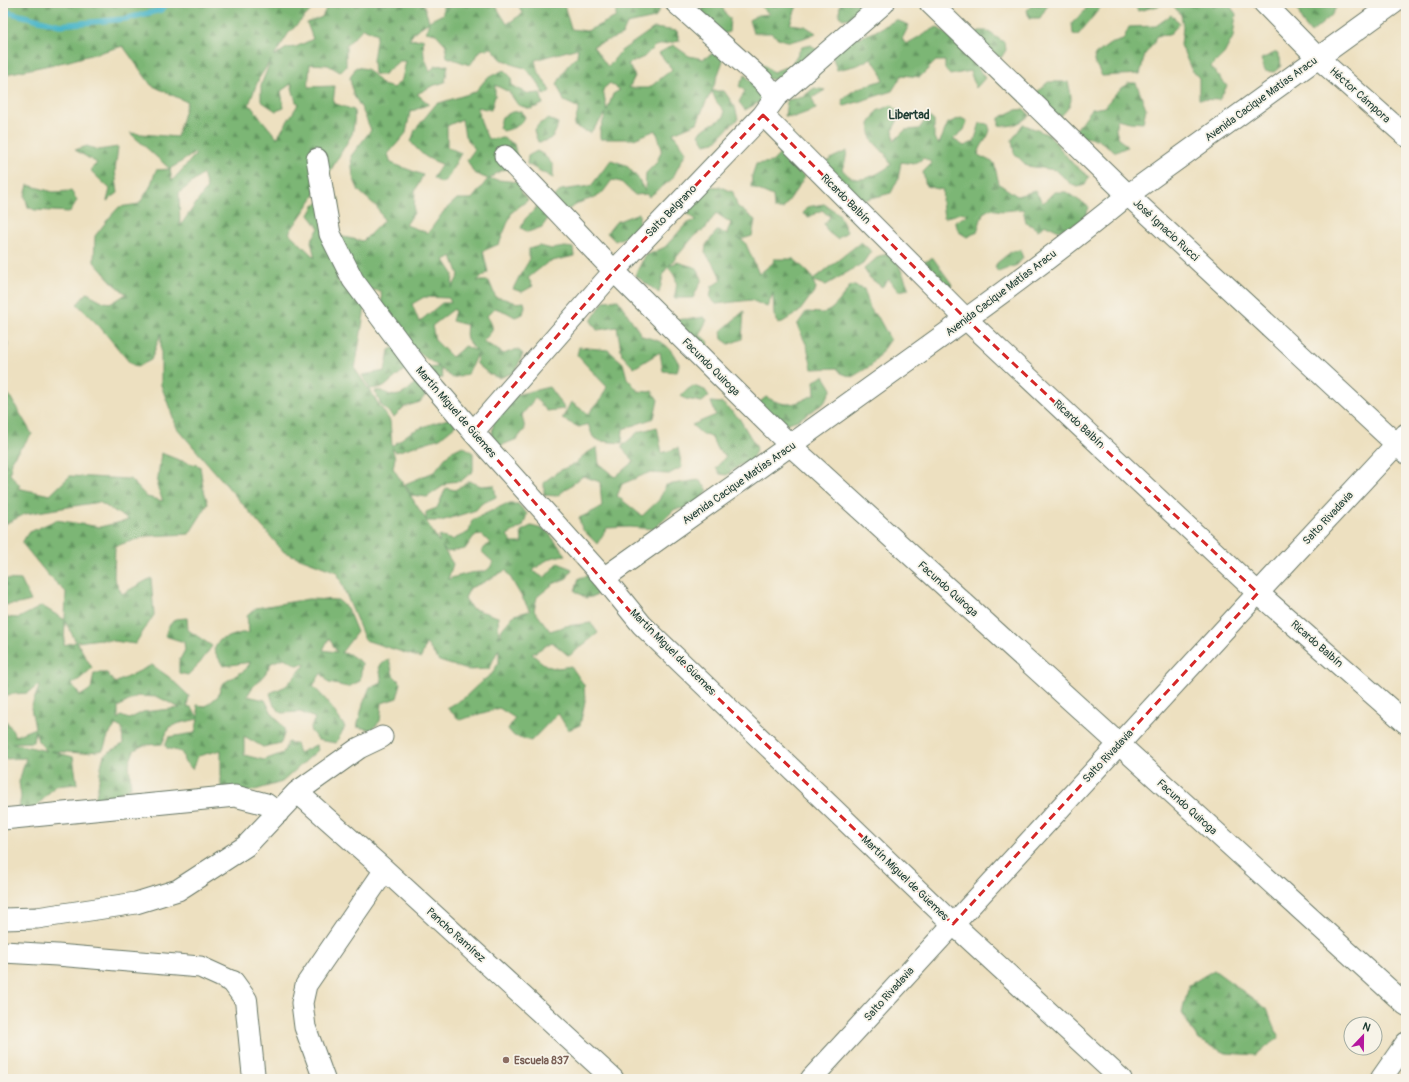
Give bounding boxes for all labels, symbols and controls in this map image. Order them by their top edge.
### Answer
street label: Avenida Cacique Matías Aracu [1202,54,1320,144]
street label: Héctor Cámpora [1327,64,1393,126]
district label: Libertad [888,108,930,123]
street label: Ricardo Balbín [818,171,874,227]
street label: Salto Belgrano [643,182,699,240]
street label: José Ignacio Rucci [1130,196,1202,264]
street label: Avenida Cacique Matías Aracu [943,247,1059,339]
street label: Facundo Quiroga [679,335,743,399]
street label: Martín Miguel de Güemes [413,364,499,460]
street label: Ricardo Balbín [1051,397,1107,451]
street label: Avenida Cacique Matías Aracu [680,439,798,527]
street label: Salto Rivadavia [1300,489,1356,547]
street label: Facundo Quiroga [915,559,981,619]
street label: Martín Miguel de Güemes [627,606,719,698]
street label: Ricardo Balbín [1288,618,1346,670]
street label: Salto Rivadavia [1080,727,1136,785]
street label: Facundo Quiroga [1154,777,1220,837]
street label: Martín Miguel de Güemes [859,833,951,923]
street label: Pancho Ramírez [424,905,488,965]
street label: Salto Rivadavia [861,964,917,1024]
north arrow [1343,1016,1383,1056]
text: N [1361,1020,1373,1035]
place label: Escuela 837 [514,1054,569,1067]
marker: Escuela 837 [501,1055,511,1065]

